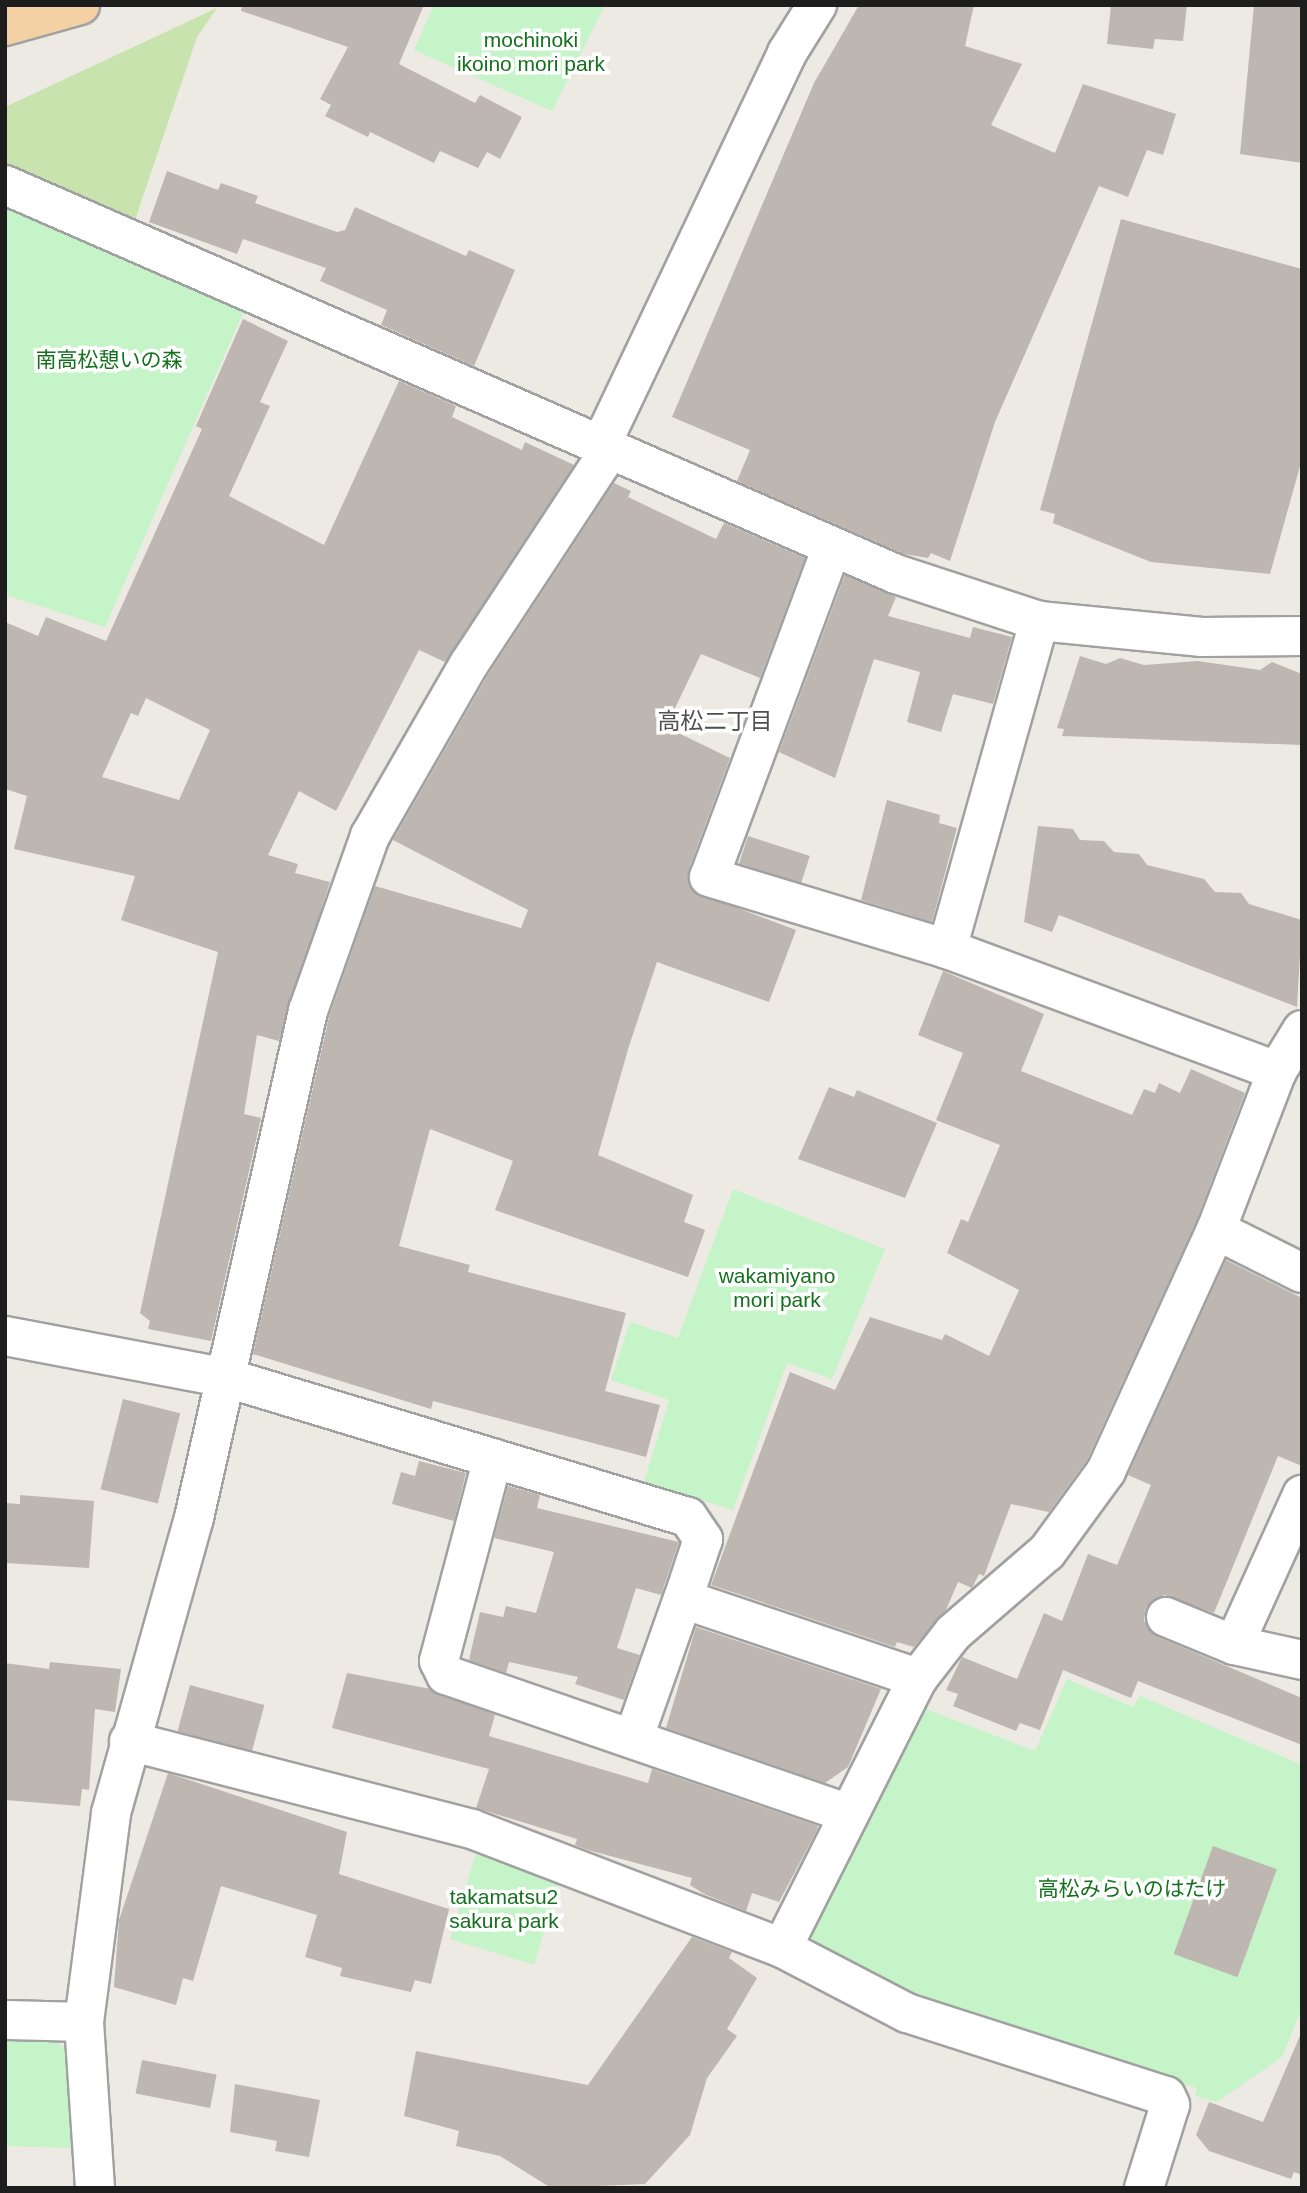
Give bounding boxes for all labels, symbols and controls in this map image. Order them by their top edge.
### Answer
park label: mochinoki ikoino mori park [457,27,605,77]
park label: 南高松憩いの森 [36,347,182,373]
district label: 高松二丁目 [658,707,772,735]
park label: wakamiyano mori park [719,1263,835,1313]
park label: 高松みらいのはたけ [1038,1876,1226,1902]
park label: takamatsu2 sakura park [449,1884,559,1934]

